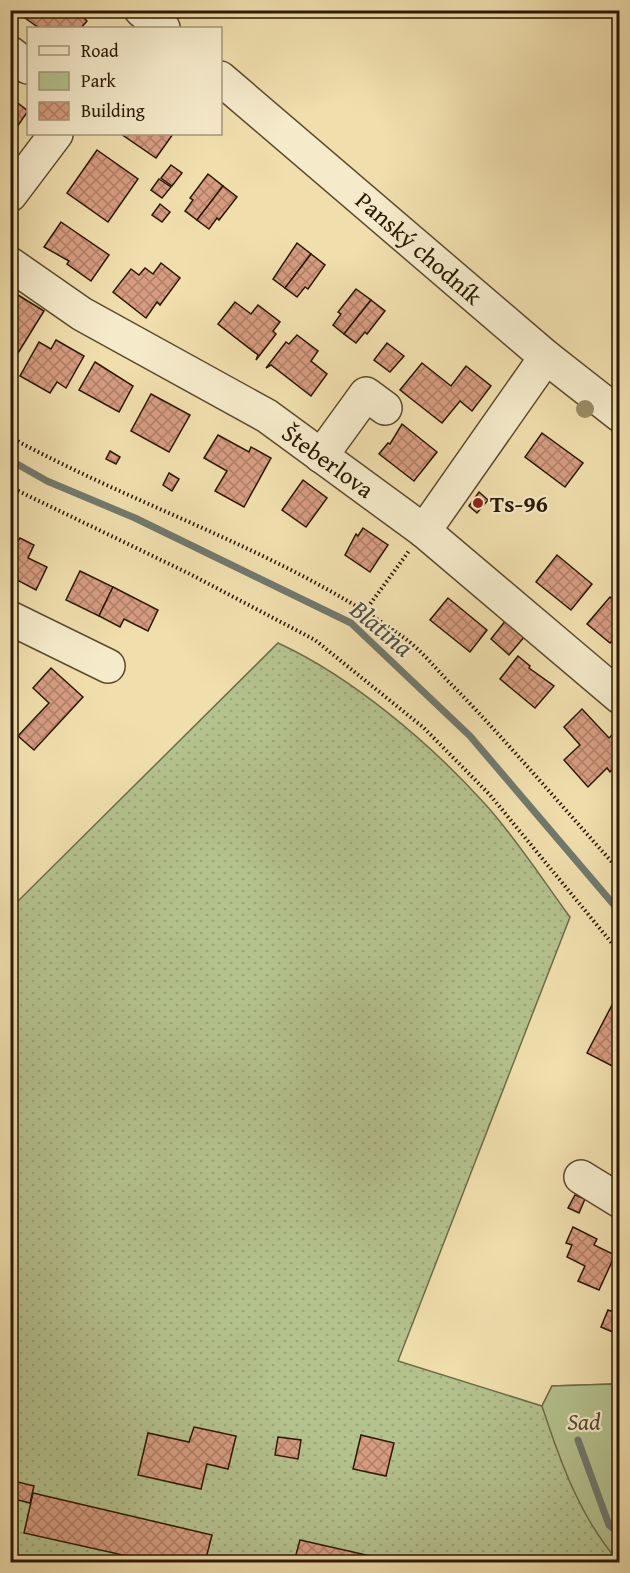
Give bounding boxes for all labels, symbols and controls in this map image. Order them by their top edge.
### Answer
legend [27,27,222,135]
text: Road [81,37,119,64]
text: Park [81,67,117,94]
text: Building [81,97,145,124]
street label: Panský chodník [348,183,491,314]
street label: Šteberlova [275,416,382,507]
place label: Ts-96 [490,486,548,521]
marker: Ts-96 [471,496,485,510]
water label: Blatina [341,589,422,666]
park label: Sad [567,1404,601,1439]

